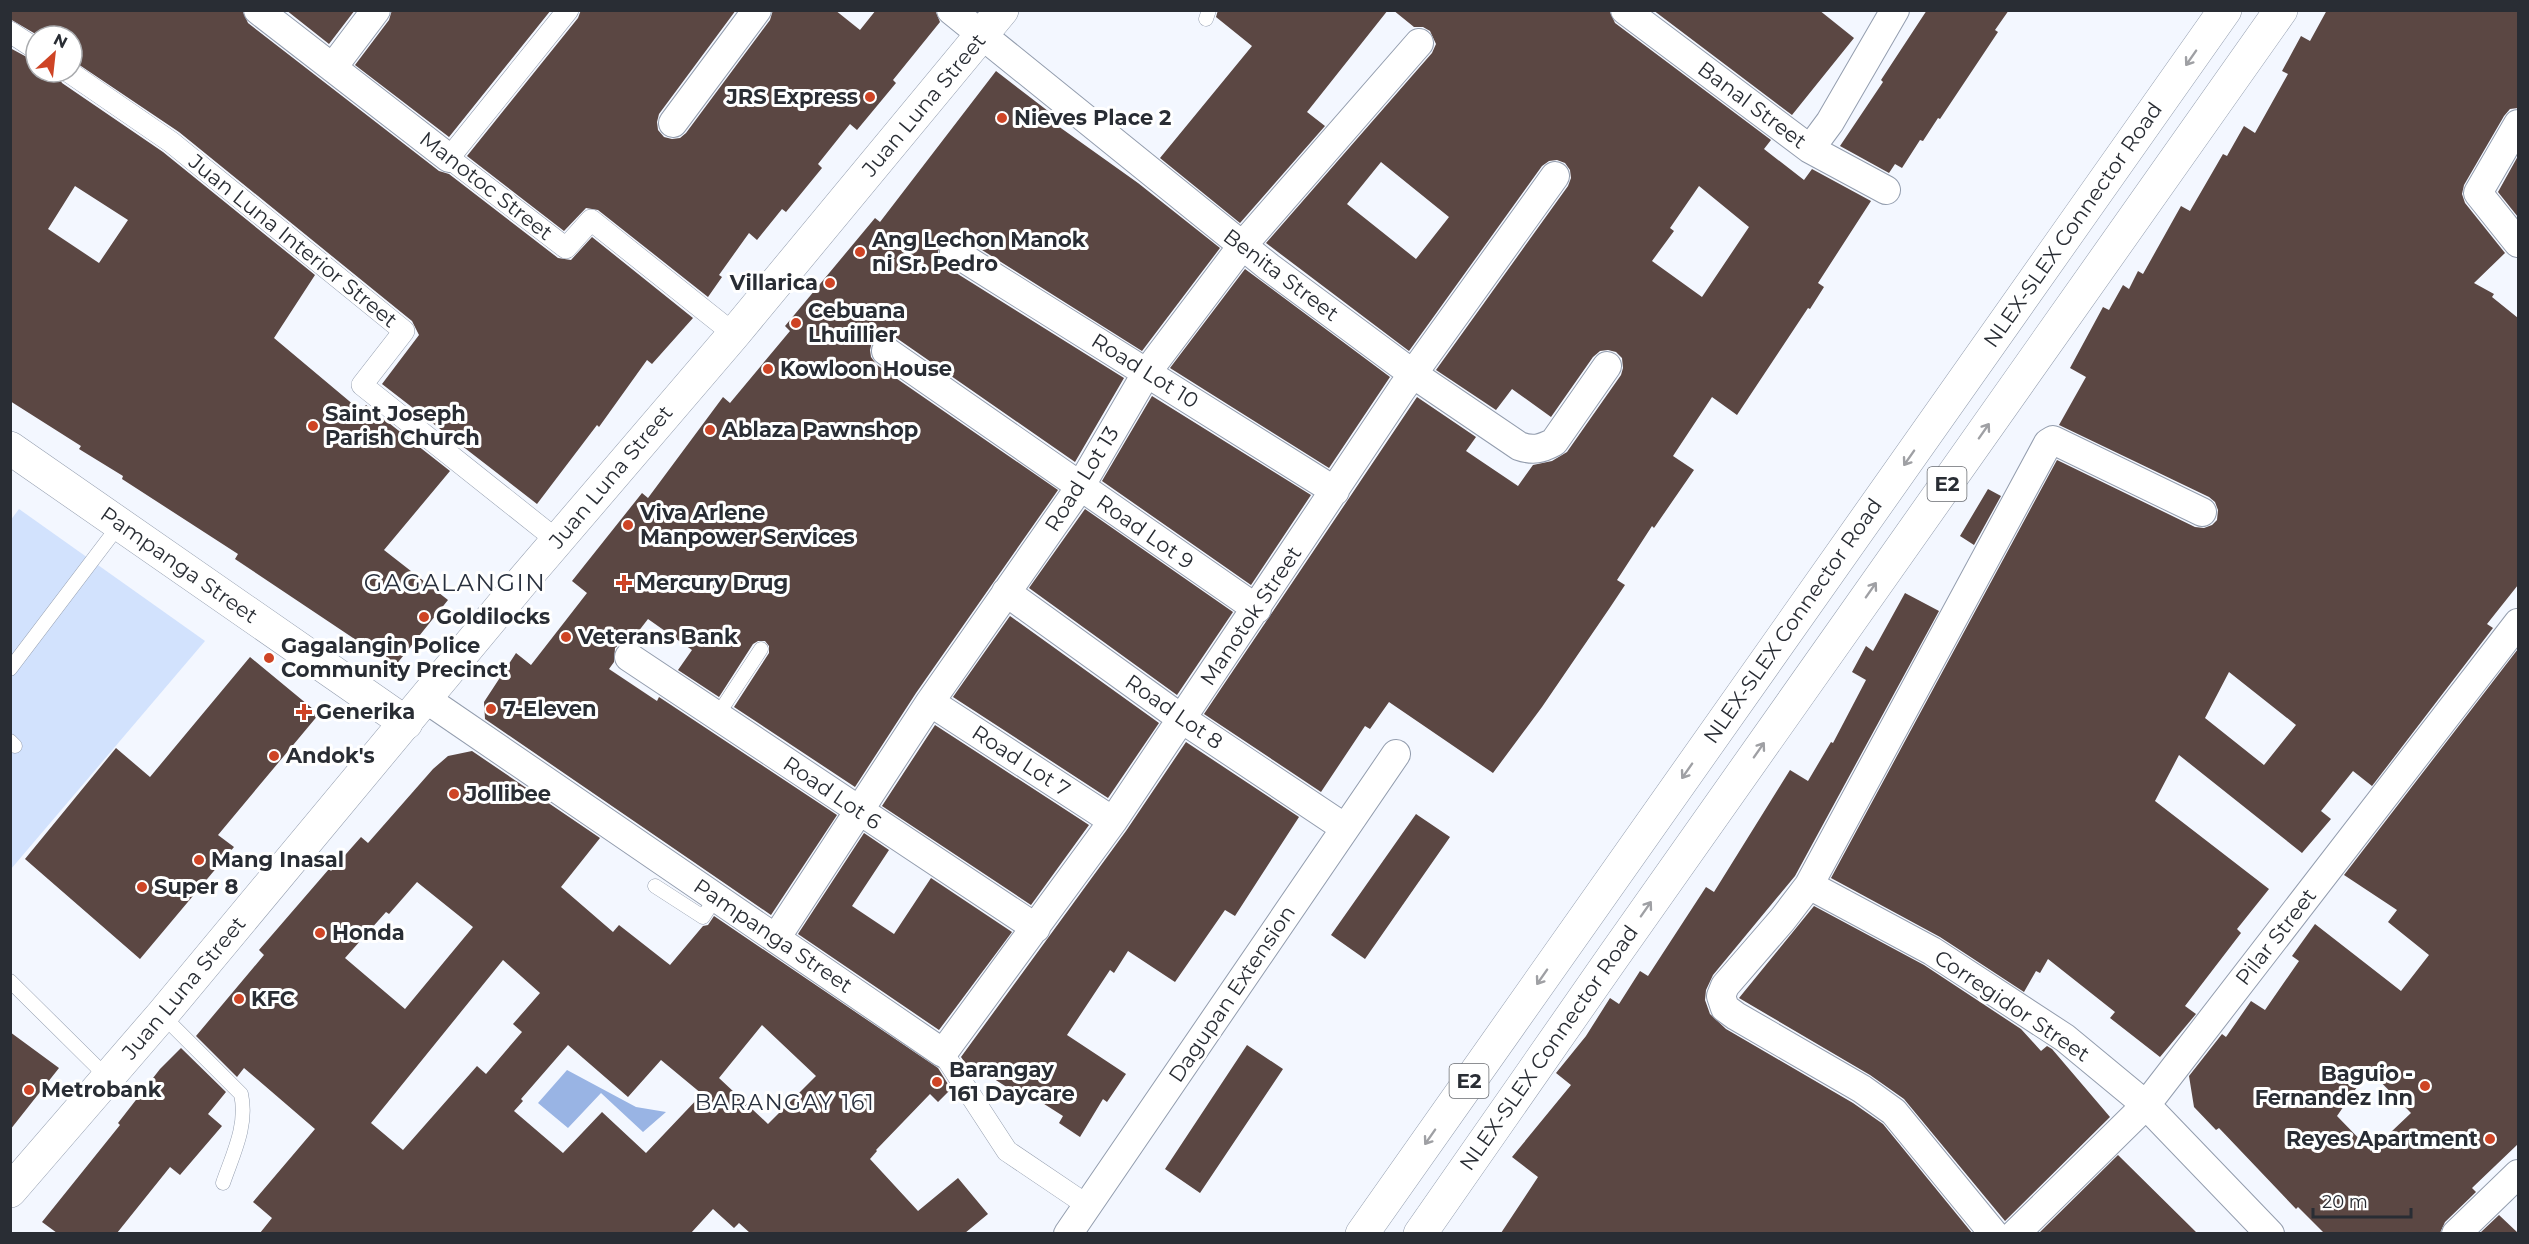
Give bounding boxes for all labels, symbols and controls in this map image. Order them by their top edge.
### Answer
north arrow [24,24,84,84]
street label: Juan Luna Street [856,28,991,182]
text: N [51,30,71,52]
one-way arrow [2185,50,2197,66]
street label: Banal Street [1693,56,1812,154]
place label: JRS Express [726,84,858,109]
marker: JRS Express [863,90,877,104]
street label: NLEX-SLEX Connector Road [1978,97,2167,352]
place label: Nieves Place 2 [1014,105,1172,130]
marker: Nieves Place 2 [995,111,1009,125]
street label: Manotoc Street [415,126,558,245]
street label: Juan Luna Interior Street [183,148,403,332]
street label: Benita Street [1219,223,1344,326]
place label: Ang Lechon Manok ni Sr. Pedro [871,227,1086,276]
marker: Ang Lechon Manok ni Sr. Pedro [853,245,867,259]
place label: Villarica [729,270,818,295]
marker: Villarica [823,276,837,290]
place label: Cebuana Lhuillier [808,298,905,347]
marker: Cebuana Lhuillier [789,316,803,330]
street label: Road Lot 10 [1087,328,1203,413]
place label: Kowloon House [780,356,952,381]
marker: Kowloon House [761,362,775,376]
street label: Juan Luna Street [543,400,678,554]
place label: Saint Joseph Parish Church [325,401,480,450]
place label: Ablaza Pawnshop [721,417,918,442]
marker: Saint Joseph Parish Church [306,419,320,433]
street label: Road Lot 13 [1039,422,1124,536]
marker: Ablaza Pawnshop [703,423,717,437]
one-way arrow [1978,424,1990,440]
one-way arrow [1903,449,1915,465]
road number: E2 [1928,467,1966,501]
street label: Road Lot 9 [1092,489,1199,574]
street label: NLEX-SLEX Connector Road [1698,493,1887,748]
place label: Viva Arlene Manpower Services [639,500,855,549]
street label: Pampanga Street [96,501,263,628]
marker: Viva Arlene Manpower Services [621,518,635,532]
street label: Manotok Street [1195,541,1306,690]
district label: GAGALANGIN [364,568,546,597]
place label: Mercury Drug [636,570,788,595]
marker: Mercury Drug [617,576,631,590]
one-way arrow [1865,583,1877,599]
place label: Goldilocks [436,604,550,629]
marker: Goldilocks [417,610,431,624]
place label: Veterans Bank [577,624,738,649]
marker: Veterans Bank [559,630,573,644]
place label: Gagalangin Police Community Precinct [281,633,508,682]
marker: Gagalangin Police Community Precinct [262,651,276,665]
street label: Road Lot 8 [1121,669,1228,754]
place label: 7-Eleven [503,696,597,721]
place label: Generika [316,699,415,724]
marker: 7-Eleven [484,702,498,716]
marker: Generika [297,705,311,719]
street label: Road Lot 7 [967,720,1075,802]
one-way arrow [1753,742,1765,758]
place label: Andok's [285,743,375,768]
marker: Andok's [267,749,281,763]
street label: Road Lot 6 [779,751,886,835]
one-way arrow [1681,763,1693,779]
place label: Jollibee [465,781,551,806]
marker: Jollibee [447,787,461,801]
place label: Mang Inasal [211,847,344,872]
marker: Mang Inasal [192,853,206,867]
street label: Pampanga Street [689,873,857,998]
place label: Super 8 [154,874,239,899]
marker: Super 8 [135,880,149,894]
street label: Pilar Street [2230,883,2321,990]
street label: Dagupan Extension [1163,901,1300,1087]
one-way arrow [1640,901,1652,918]
street label: Juan Luna Street [116,911,251,1065]
place label: Honda [332,920,405,945]
street label: NLEX-SLEX Connector Road [1454,920,1643,1175]
marker: Honda [313,926,327,940]
street label: Corregidor Street [1930,944,2095,1067]
one-way arrow [1536,969,1548,985]
place label: KFC [251,986,295,1011]
marker: KFC [232,992,246,1006]
place label: Barangay 161 Daycare [949,1057,1075,1106]
place label: Baguio - Fernandez Inn [2255,1061,2413,1110]
road number: E2 [1450,1064,1488,1098]
marker: Barangay 161 Daycare [930,1075,944,1089]
place label: Metrobank [41,1077,162,1102]
marker: Baguio - Fernandez Inn [2418,1079,2432,1093]
marker: Metrobank [22,1083,36,1097]
district label: BARANGAY 161 [695,1089,875,1116]
place label: Reyes Apartment [2286,1126,2478,1151]
one-way arrow [1424,1128,1436,1145]
marker: Reyes Apartment [2483,1132,2497,1146]
scale bar [2313,1181,2410,1219]
text: 20 m [2322,1191,2368,1213]

